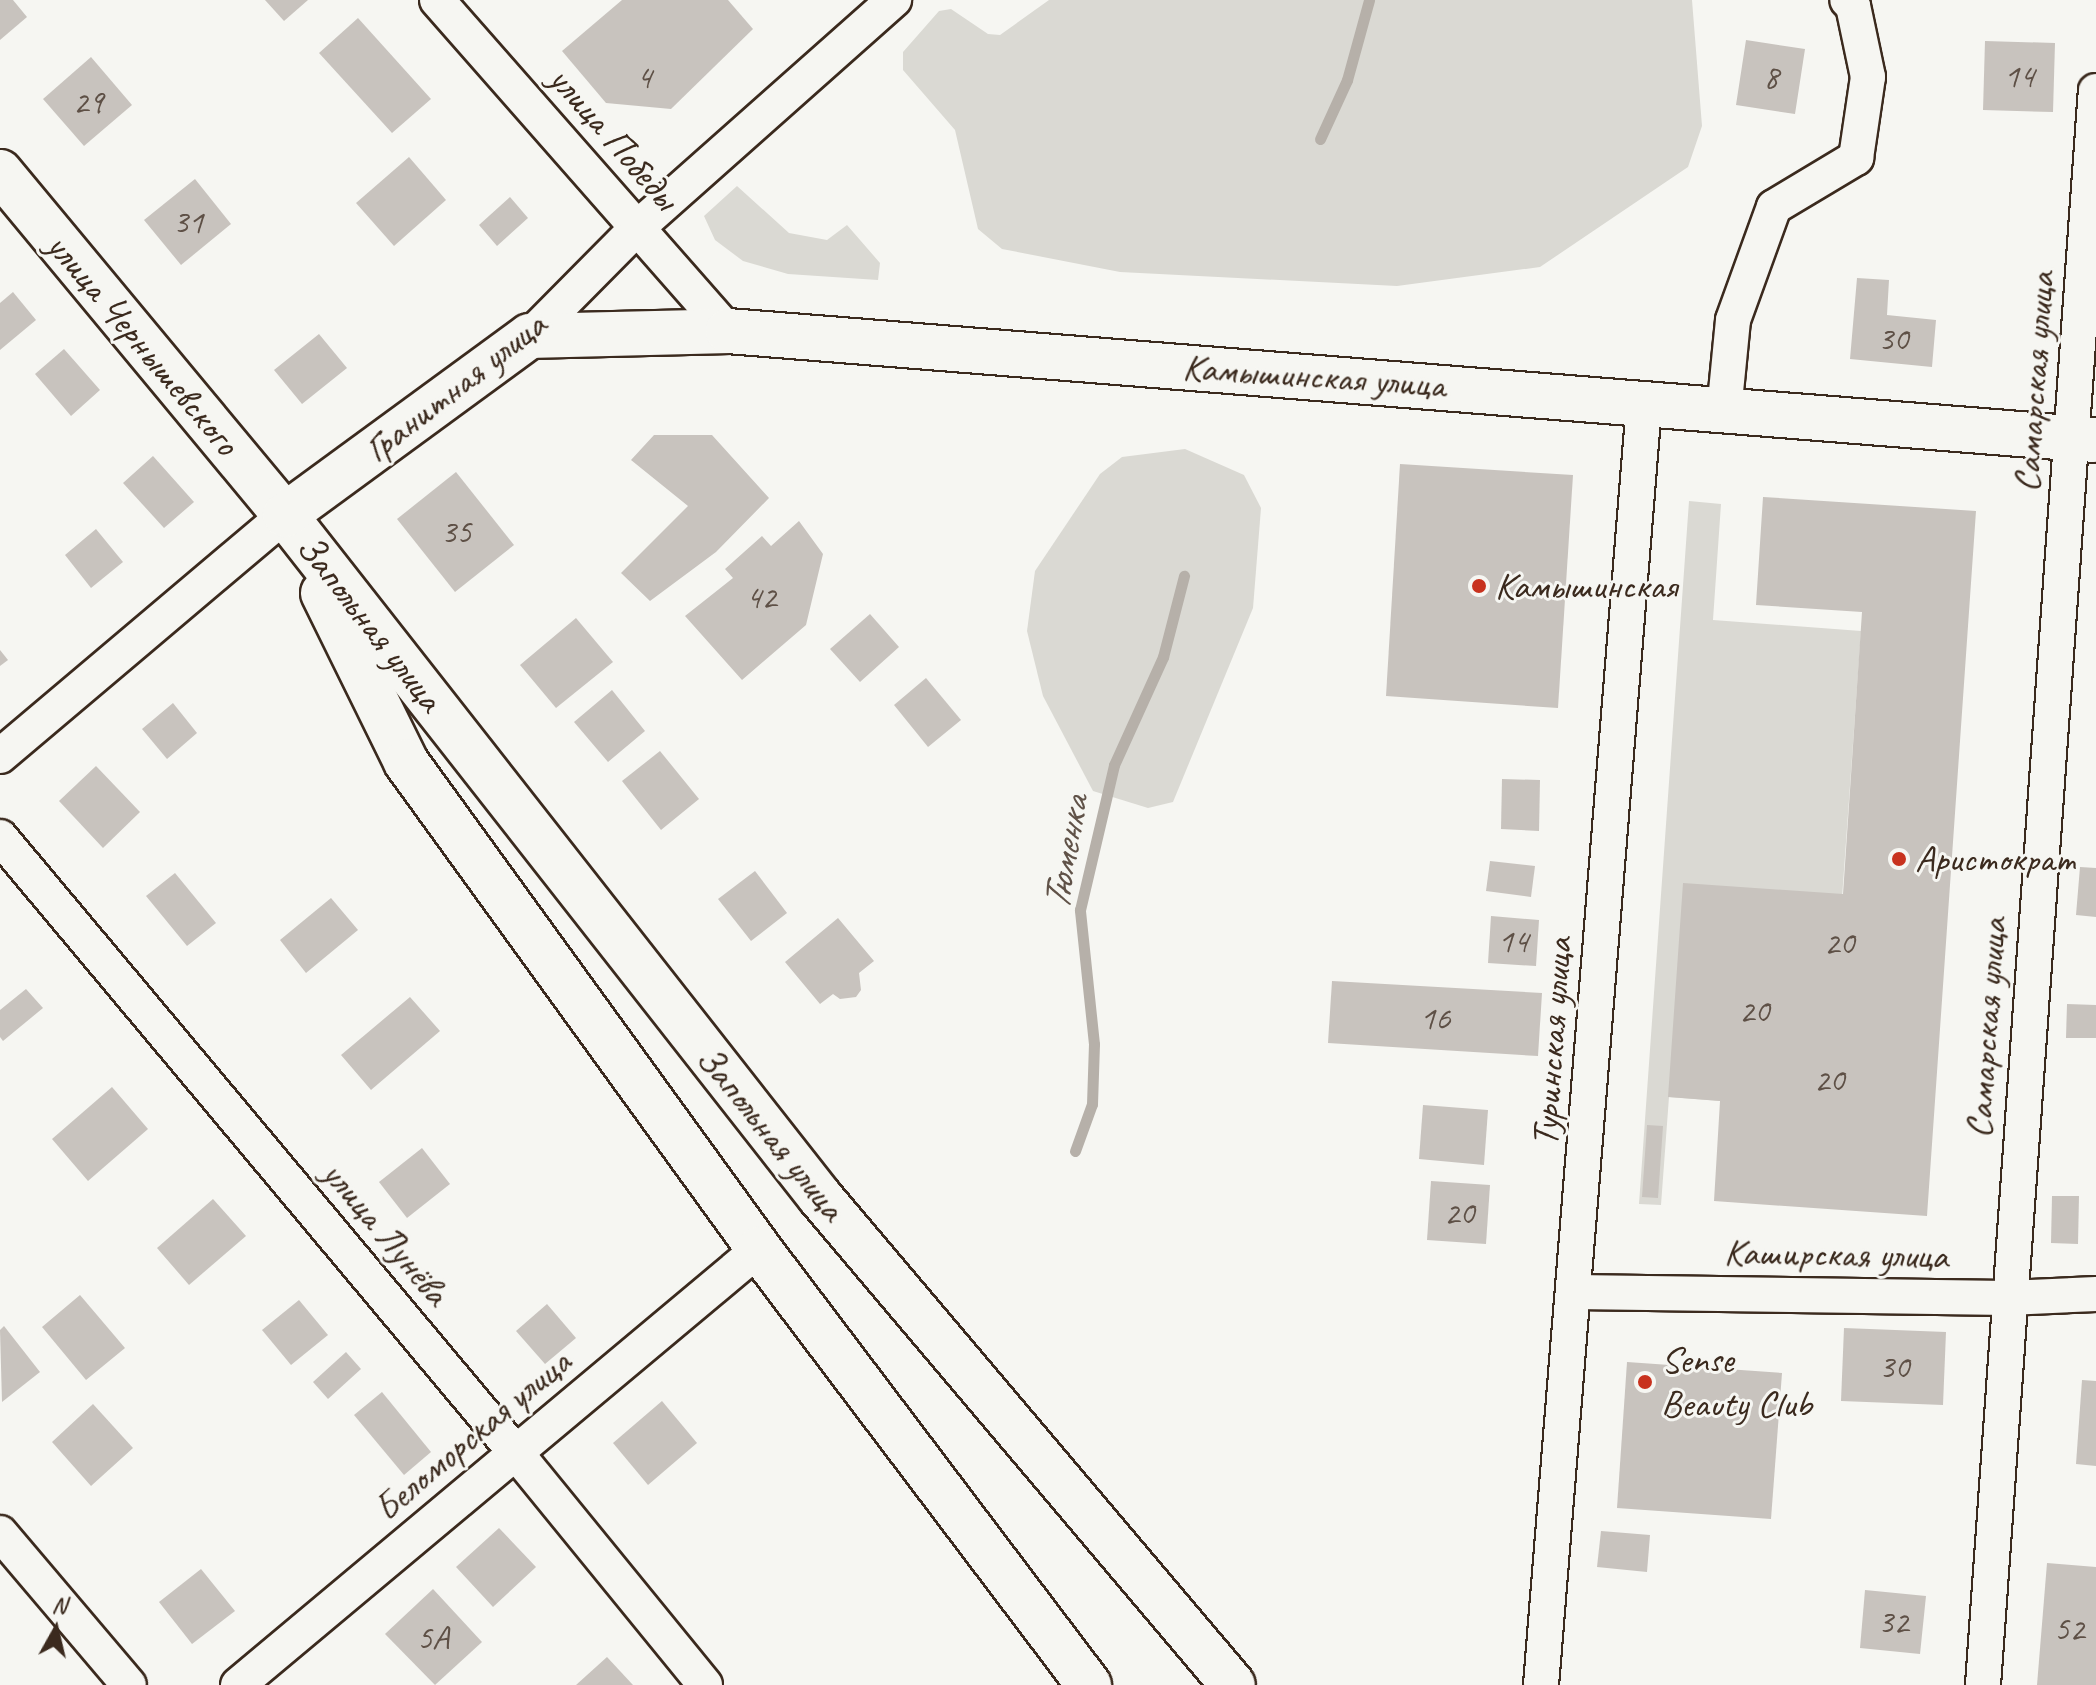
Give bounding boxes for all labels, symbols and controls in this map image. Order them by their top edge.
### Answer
house number: 14 [2004,56,2034,96]
street label: улица Победы [539,57,689,219]
house number: 4 [636,57,652,97]
house number: 8 [1763,57,1779,97]
house number: 29 [73,82,103,122]
house number: 31 [173,202,203,242]
street label: улица Чернышевского [37,224,249,464]
street label: Самарская улица [2003,269,2065,495]
street label: Гранитная улица [354,301,556,473]
house number: 30 [1878,319,1908,359]
street label: Камышинская улица [1181,344,1447,408]
house number: 35 [441,512,471,552]
street label: Запольная улица [286,524,454,722]
place label: Камышинская [1495,563,1677,609]
house number: 42 [746,577,776,617]
marker: Камышинская [1470,577,1488,595]
water label: Тюменка [1031,792,1099,914]
place label: Аристократ [1915,836,2075,882]
marker: Аристократ [1890,850,1908,868]
street label: Самарская улица [1955,915,2017,1141]
house number: 14 [1498,921,1528,961]
house number: 20 [1824,923,1854,963]
street label: Туринская улица [1522,934,1582,1150]
house number: 20 [1739,991,1769,1031]
house number: 16 [1420,998,1450,1038]
street label: Запольная улица [686,1035,856,1231]
house number: 20 [1814,1060,1844,1100]
street label: улица Лунёва [313,1152,459,1314]
house number: 20 [1444,1193,1474,1233]
street label: Каширская улица [1722,1229,1950,1279]
place label: Sense Beauty Club [1661,1337,1812,1426]
street label: Беломорская улица [363,1339,581,1531]
house number: 30 [1879,1347,1909,1387]
marker: Sense Beauty Club [1636,1373,1654,1391]
north arrow [16,1589,96,1669]
text: N [51,1590,68,1620]
house number: 32 [1878,1602,1908,1642]
house number: 52 [2054,1609,2084,1649]
house number: 5А [417,1618,449,1658]

